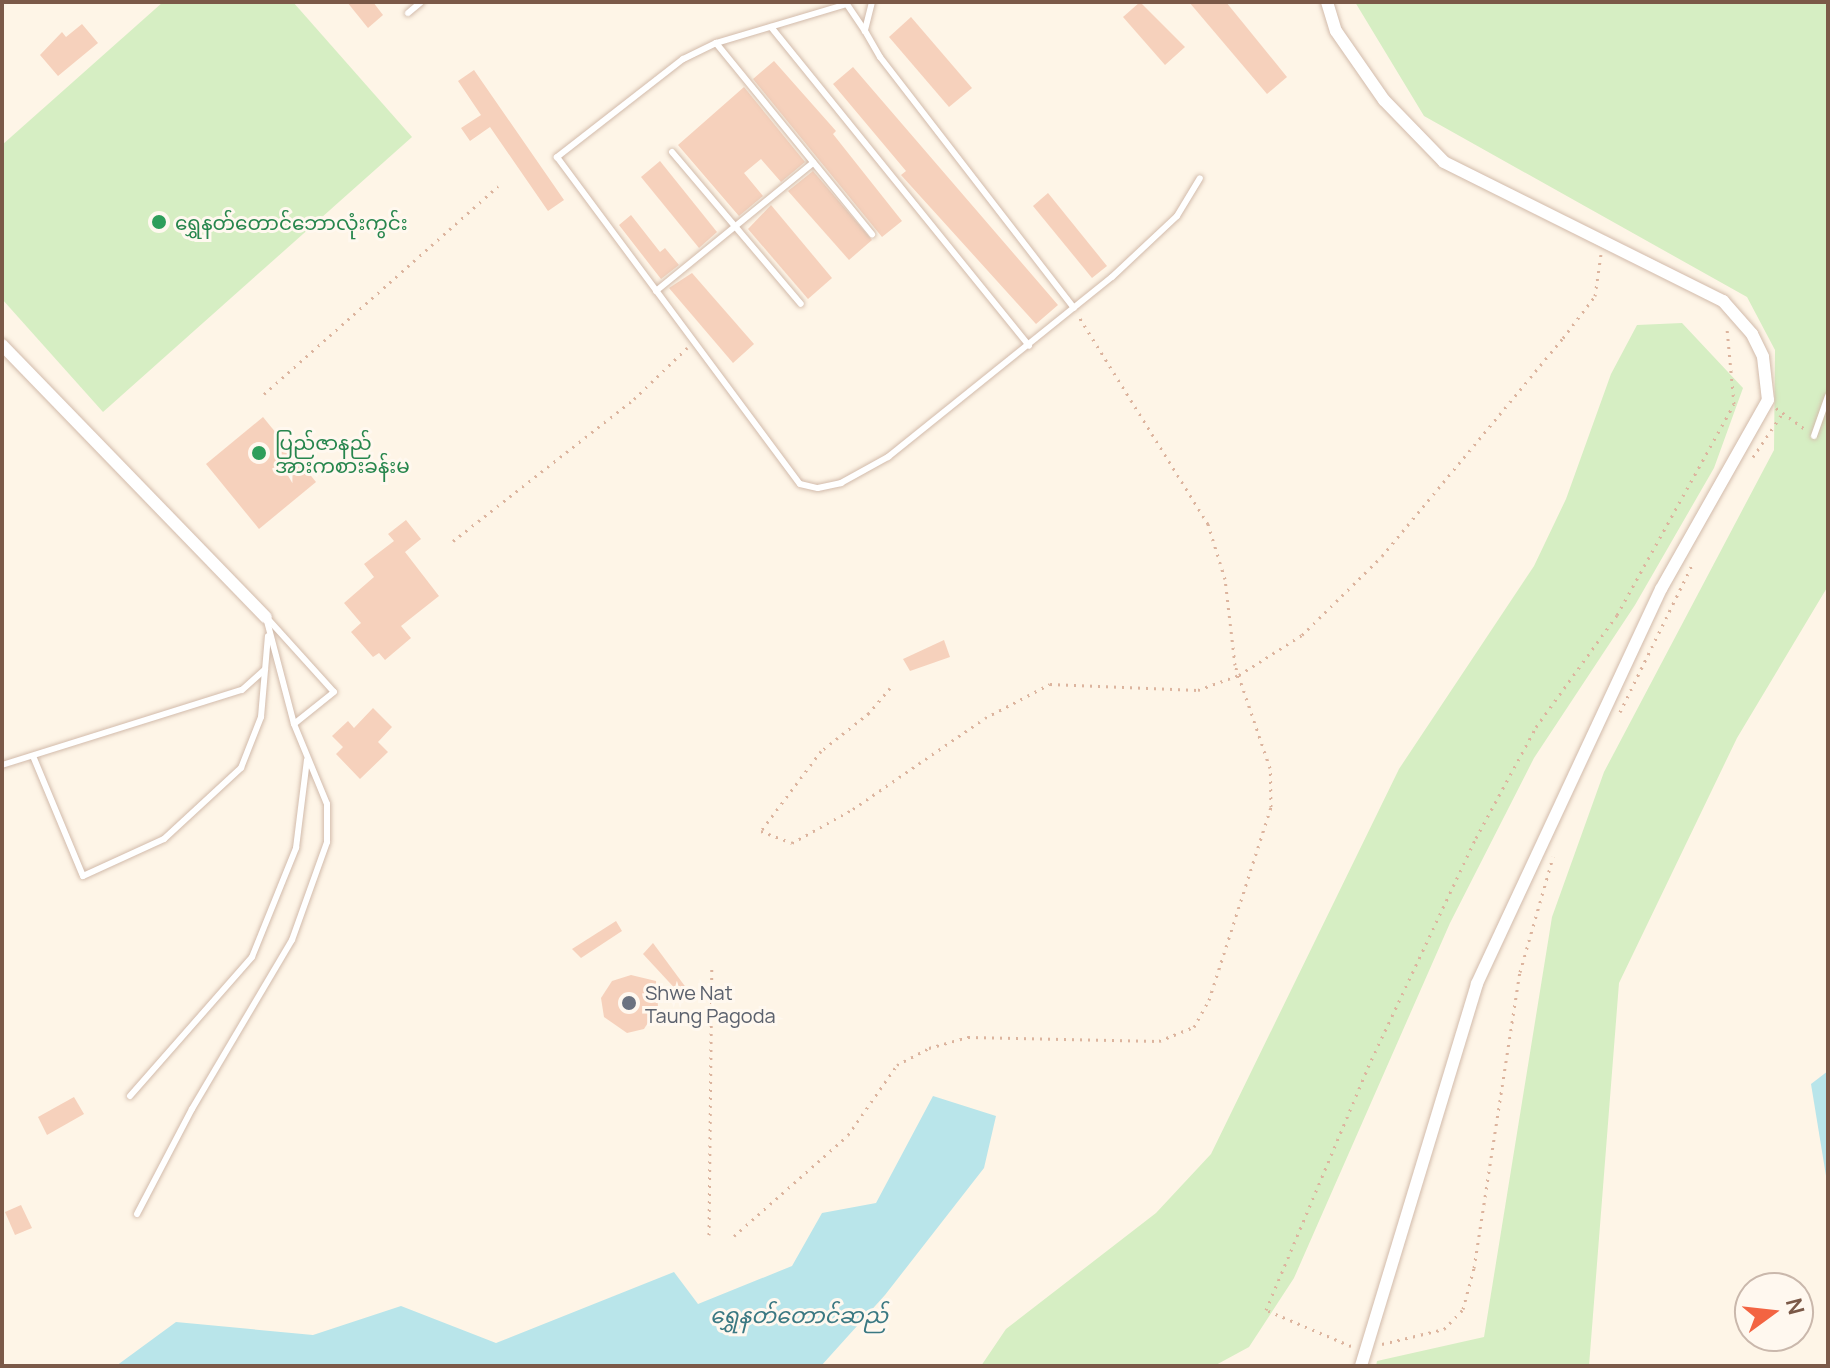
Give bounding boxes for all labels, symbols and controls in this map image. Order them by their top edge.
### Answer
place label: ရွှေနတ်တောင်ဘောလုံးကွင်း [175,210,408,234]
marker: ရွှေနတ်တောင်ဘောလုံးကွင်း [150,213,168,231]
place label: ပြည်ဇာနည် အားကစားခန်းမ [275,430,410,477]
marker: ပြည်ဇာနည် အားကစားခန်းမ [250,444,268,462]
place label: Shwe Nat Taung Pagoda [645,980,776,1027]
marker: Shwe Nat Taung Pagoda [620,994,638,1012]
north arrow [1734,1272,1814,1352]
text: N [1779,1295,1812,1318]
water label: ရွှေနတ်တောင်ဆည် [710,1303,888,1329]

